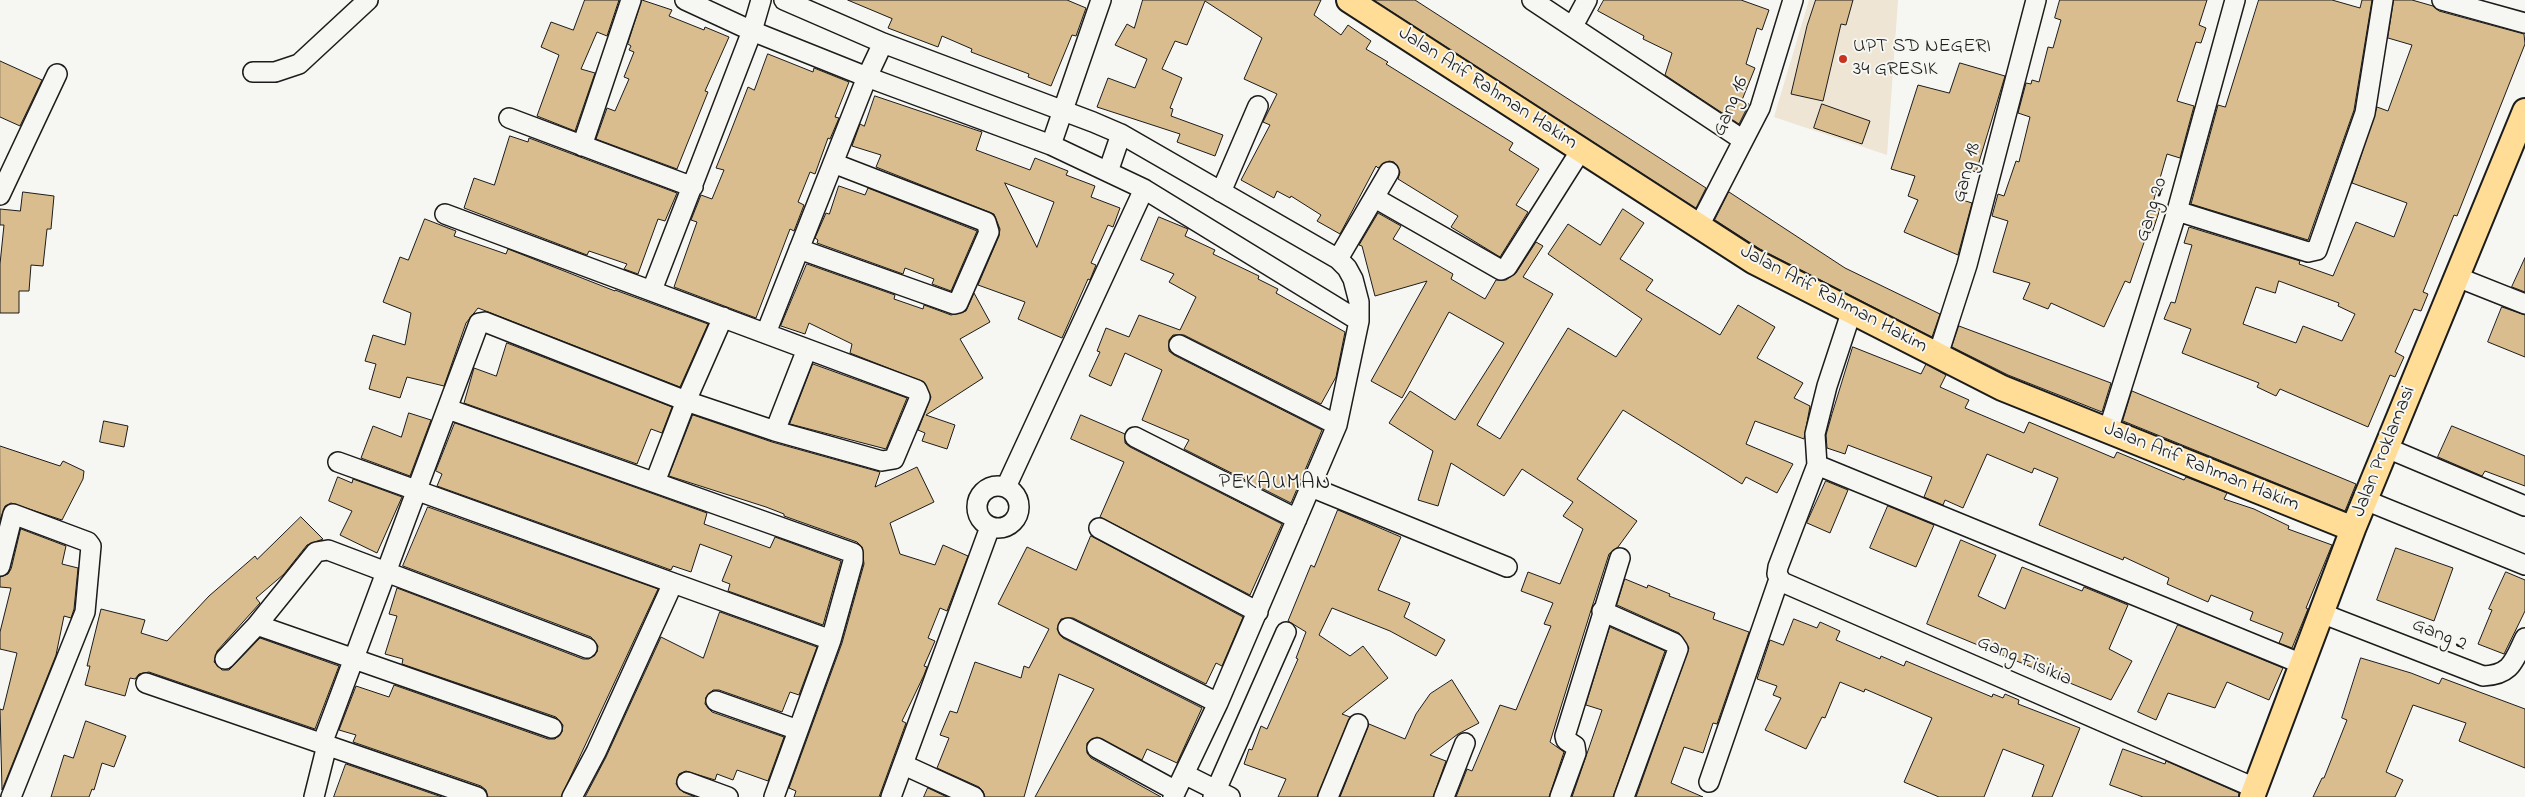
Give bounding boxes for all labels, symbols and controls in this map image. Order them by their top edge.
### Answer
street label: Jalan Arif Rahman Hakim [1393,22,1581,156]
place label: UPT SD NEGERI 34 GRESIK [1853,36,1991,83]
marker: UPT SD NEGERI 34 GRESIK [1837,53,1849,65]
street label: Gang 16 [1709,74,1755,140]
street label: Gang 18 [1949,140,1987,206]
street label: Gang 20 [2132,175,2174,245]
street label: Jalan Arif Rahman Hakim [1735,240,1931,360]
street label: Jalan Proklamasi [2348,383,2422,521]
street label: Jalan Arif Rahman Hakim [2100,418,2302,518]
district label: PEKAUMAN [1218,471,1332,497]
street label: Gang 2 [2408,614,2470,658]
street label: Gang Fisikia [1973,631,2075,693]

